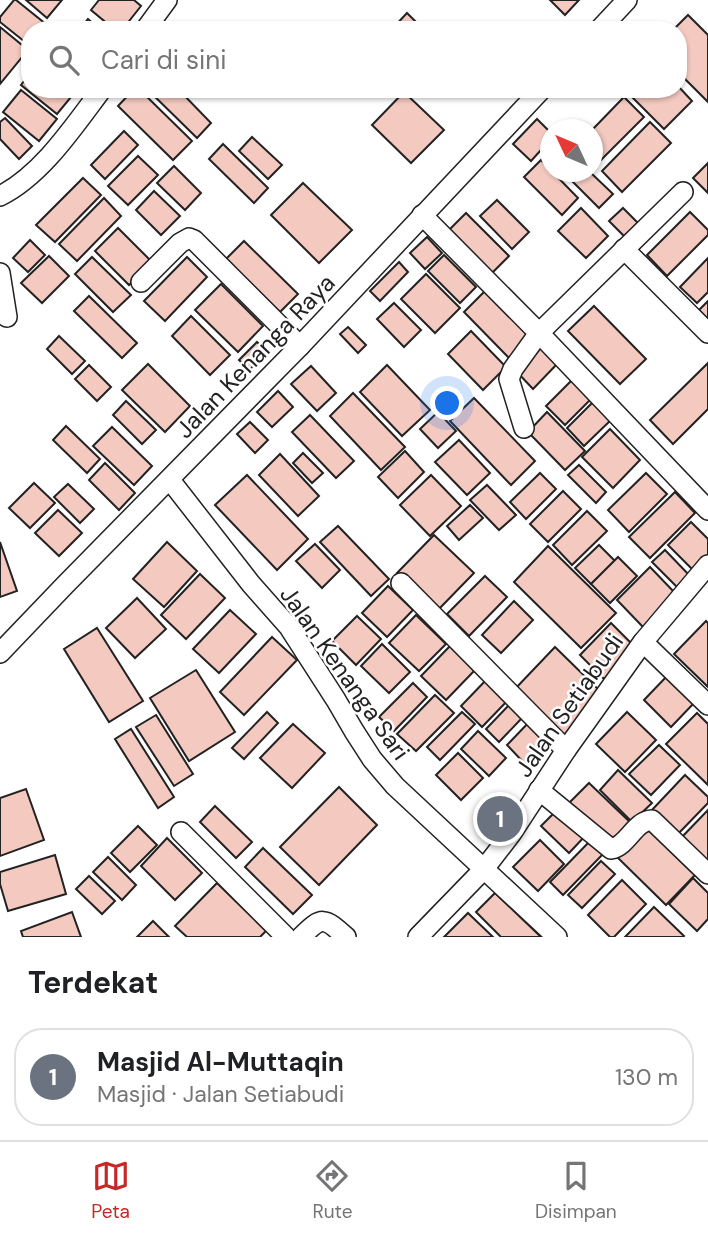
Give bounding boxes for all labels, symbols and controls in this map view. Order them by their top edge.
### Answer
search box [21,21,687,98]
icon: search [45,41,83,79]
text: Cari di sini [101,43,226,77]
north arrow [540,119,603,182]
street label: Jalan Kenanga Raya [169,267,341,445]
your location [430,386,464,420]
street label: Jalan Kenanga Sari [273,580,417,766]
street label: Jalan Setiabudi [508,627,630,783]
pin: 1 [477,793,523,845]
text: Terdekat [28,963,158,1002]
text: Masjid Al-Muttaqin [97,1045,344,1079]
text: 1 [49,1062,57,1092]
text: 130 m [615,1062,678,1092]
text: Masjid · Jalan Setiabudi [97,1079,344,1109]
tab: Peta [91,1157,130,1224]
tab: Rute [312,1157,353,1224]
tab: Disimpan [535,1157,617,1224]

